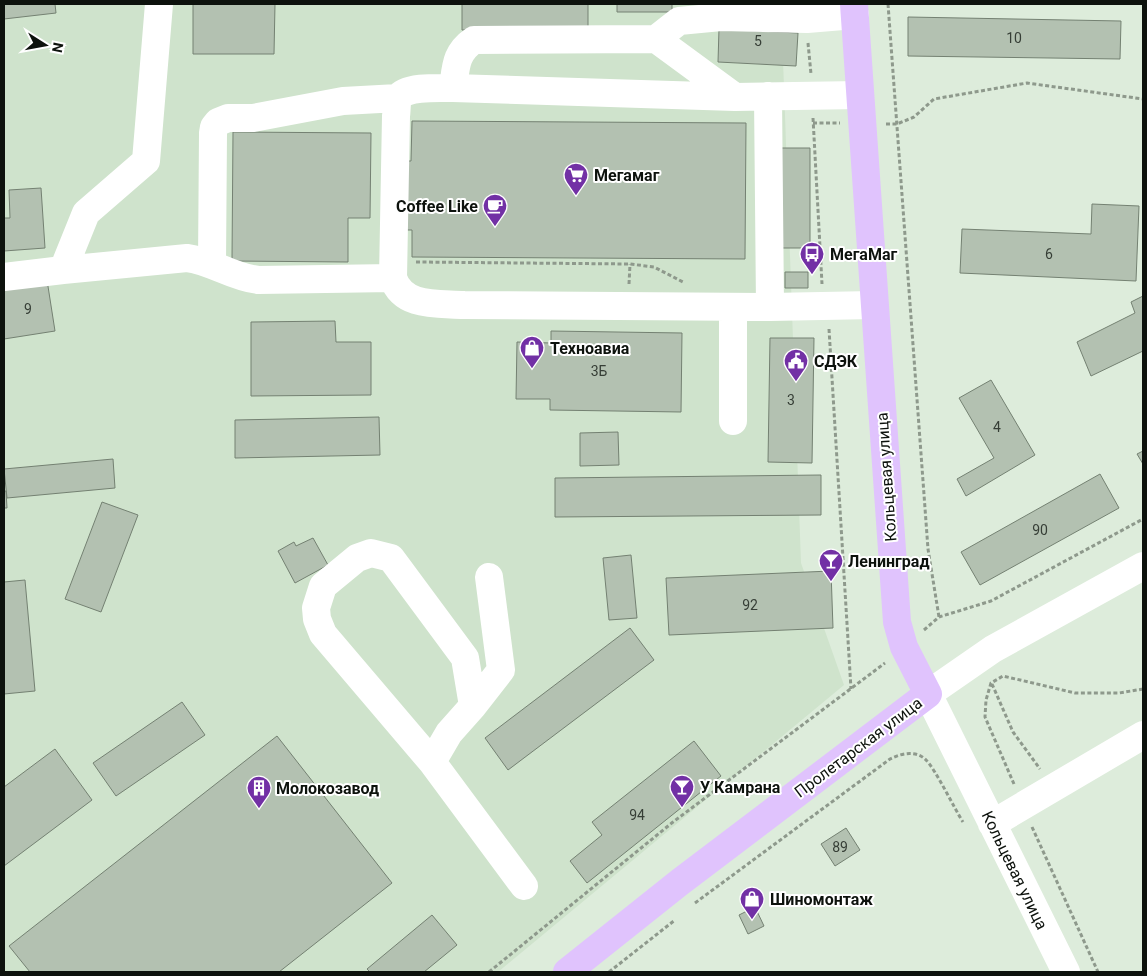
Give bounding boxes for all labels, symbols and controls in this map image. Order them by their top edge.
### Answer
north arrow [20,20,70,70]
house number: 10 [1006,30,1022,46]
house number: 5 [754,33,762,49]
text: N [49,41,67,54]
supermarket icon: Мегамаг [563,162,589,196]
place label: Мегамаг [594,166,660,185]
cafe icon: Coffee Like [482,193,508,227]
place label: Coffee Like [396,197,478,216]
bus stop icon: МегаМаг [799,241,825,275]
place label: МегаМаг [830,245,897,264]
house number: 6 [1045,246,1053,262]
house number: 9 [24,301,32,317]
shop icon: Техноавиа [519,335,545,369]
place label: Техноавиа [550,339,630,358]
public building icon: СДЭК [783,348,809,382]
place label: СДЭК [814,352,858,371]
house number: 3Б [591,363,608,379]
house number: 3 [787,392,795,408]
street label: Кольцевая улица [873,412,900,542]
house number: 4 [993,419,1001,435]
house number: 90 [1032,522,1048,538]
bar icon: Ленинград [818,548,844,582]
place label: Ленинград [848,552,929,571]
house number: 92 [742,597,758,613]
street label: Пролетарская улица [791,693,926,802]
bar icon: У Камрана [669,774,695,808]
building icon: Молокозавод [246,775,272,809]
place label: У Камрана [700,778,781,797]
place label: Молокозавод [276,779,379,798]
house number: 94 [629,807,645,823]
street label: Кольцевая улица [978,808,1051,933]
house number: 89 [832,839,848,855]
shop icon: Шиномонтаж [739,886,765,920]
place label: Шиномонтаж [770,890,873,909]

